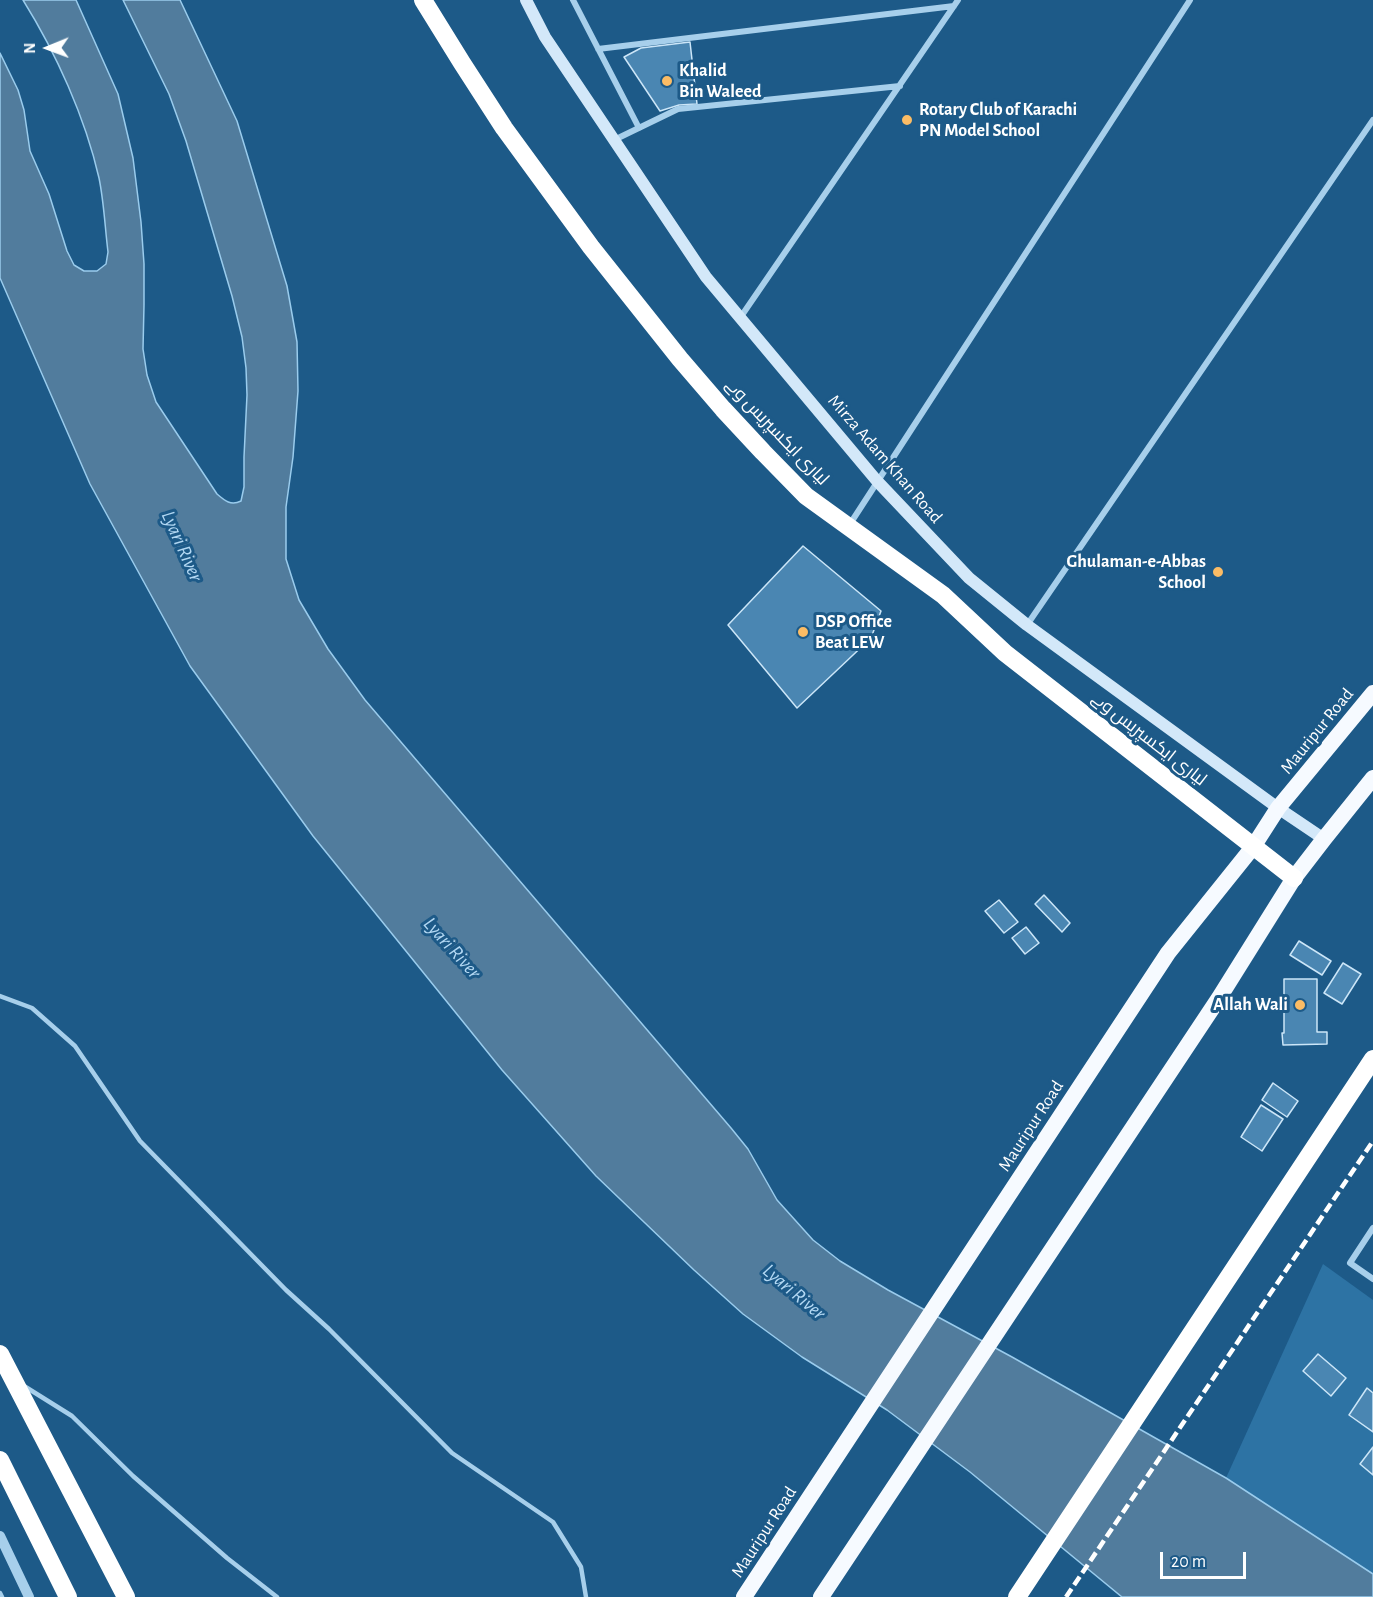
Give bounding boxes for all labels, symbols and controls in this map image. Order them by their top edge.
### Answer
north arrow [18,18,78,78]
text: N [22,43,38,54]
place label: Khalid Bin Waleed [679,60,761,103]
marker: Khalid Bin Waleed [660,74,674,88]
place label: Rotary Club of Karachi PN Model School [919,99,1077,142]
marker: Rotary Club of Karachi PN Model School [900,113,914,127]
street label: لیاری ایکسپریس وے [721,374,833,490]
street label: Mirza Adam Khan Road [823,390,947,528]
water label: Lyari River [156,507,208,585]
place label: Ghulaman-e-Abbas School [1067,551,1206,594]
marker: Ghulaman-e-Abbas School [1211,565,1225,579]
place label: DSP Office Beat LEW [815,611,892,654]
marker: DSP Office Beat LEW [796,625,810,639]
street label: Mauripur Road [1276,684,1358,778]
street label: لیاری ایکسپریس وے [1087,687,1211,791]
water label: Lyari River [418,912,486,984]
place label: Allah Wali [1213,994,1288,1016]
marker: Allah Wali [1293,998,1307,1012]
street label: Mauripur Road [994,1076,1068,1176]
water label: Lyari River [758,1259,830,1325]
street label: Mauripur Road [727,1482,801,1582]
scale bar [1163,1540,1248,1578]
text: 20 m [1171,1553,1206,1571]

